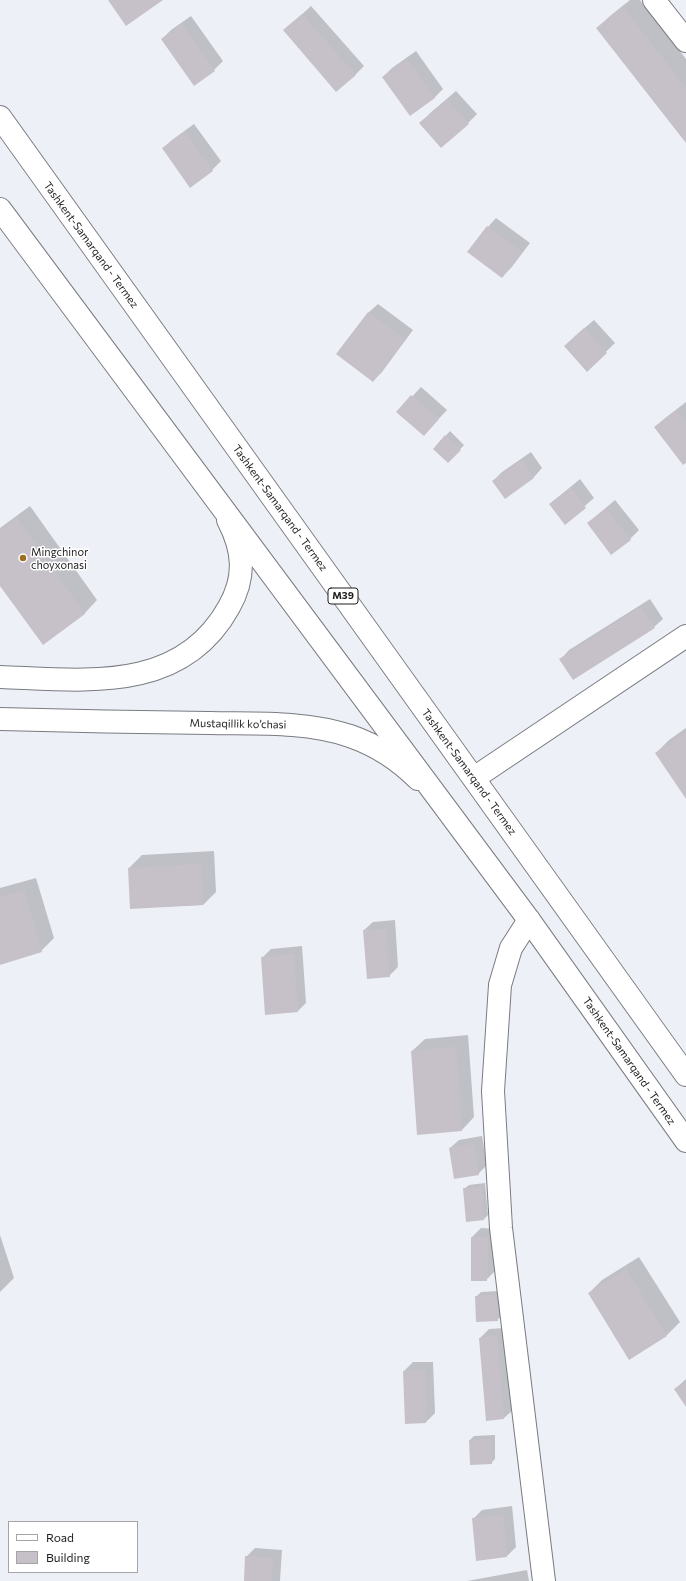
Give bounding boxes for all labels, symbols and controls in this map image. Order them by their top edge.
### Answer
street label: Tashkent-Samarqand - Termez [41,179,141,311]
street label: Tashkent-Samarqand - Termez [230,442,330,574]
place label: Mingchinor choyxonasi [31,545,88,571]
marker: Mingchinor choyxonasi [18,553,28,563]
road number: M39 [328,588,358,604]
street label: Tashkent-Samarqand - Termez [419,706,519,838]
street label: Mustaqillik ko’chasi [189,717,287,731]
street label: Tashkent-Samarqand - Termez [580,995,678,1127]
legend [8,1521,138,1573]
text: Road [46,1530,74,1544]
text: Building [46,1550,90,1564]

